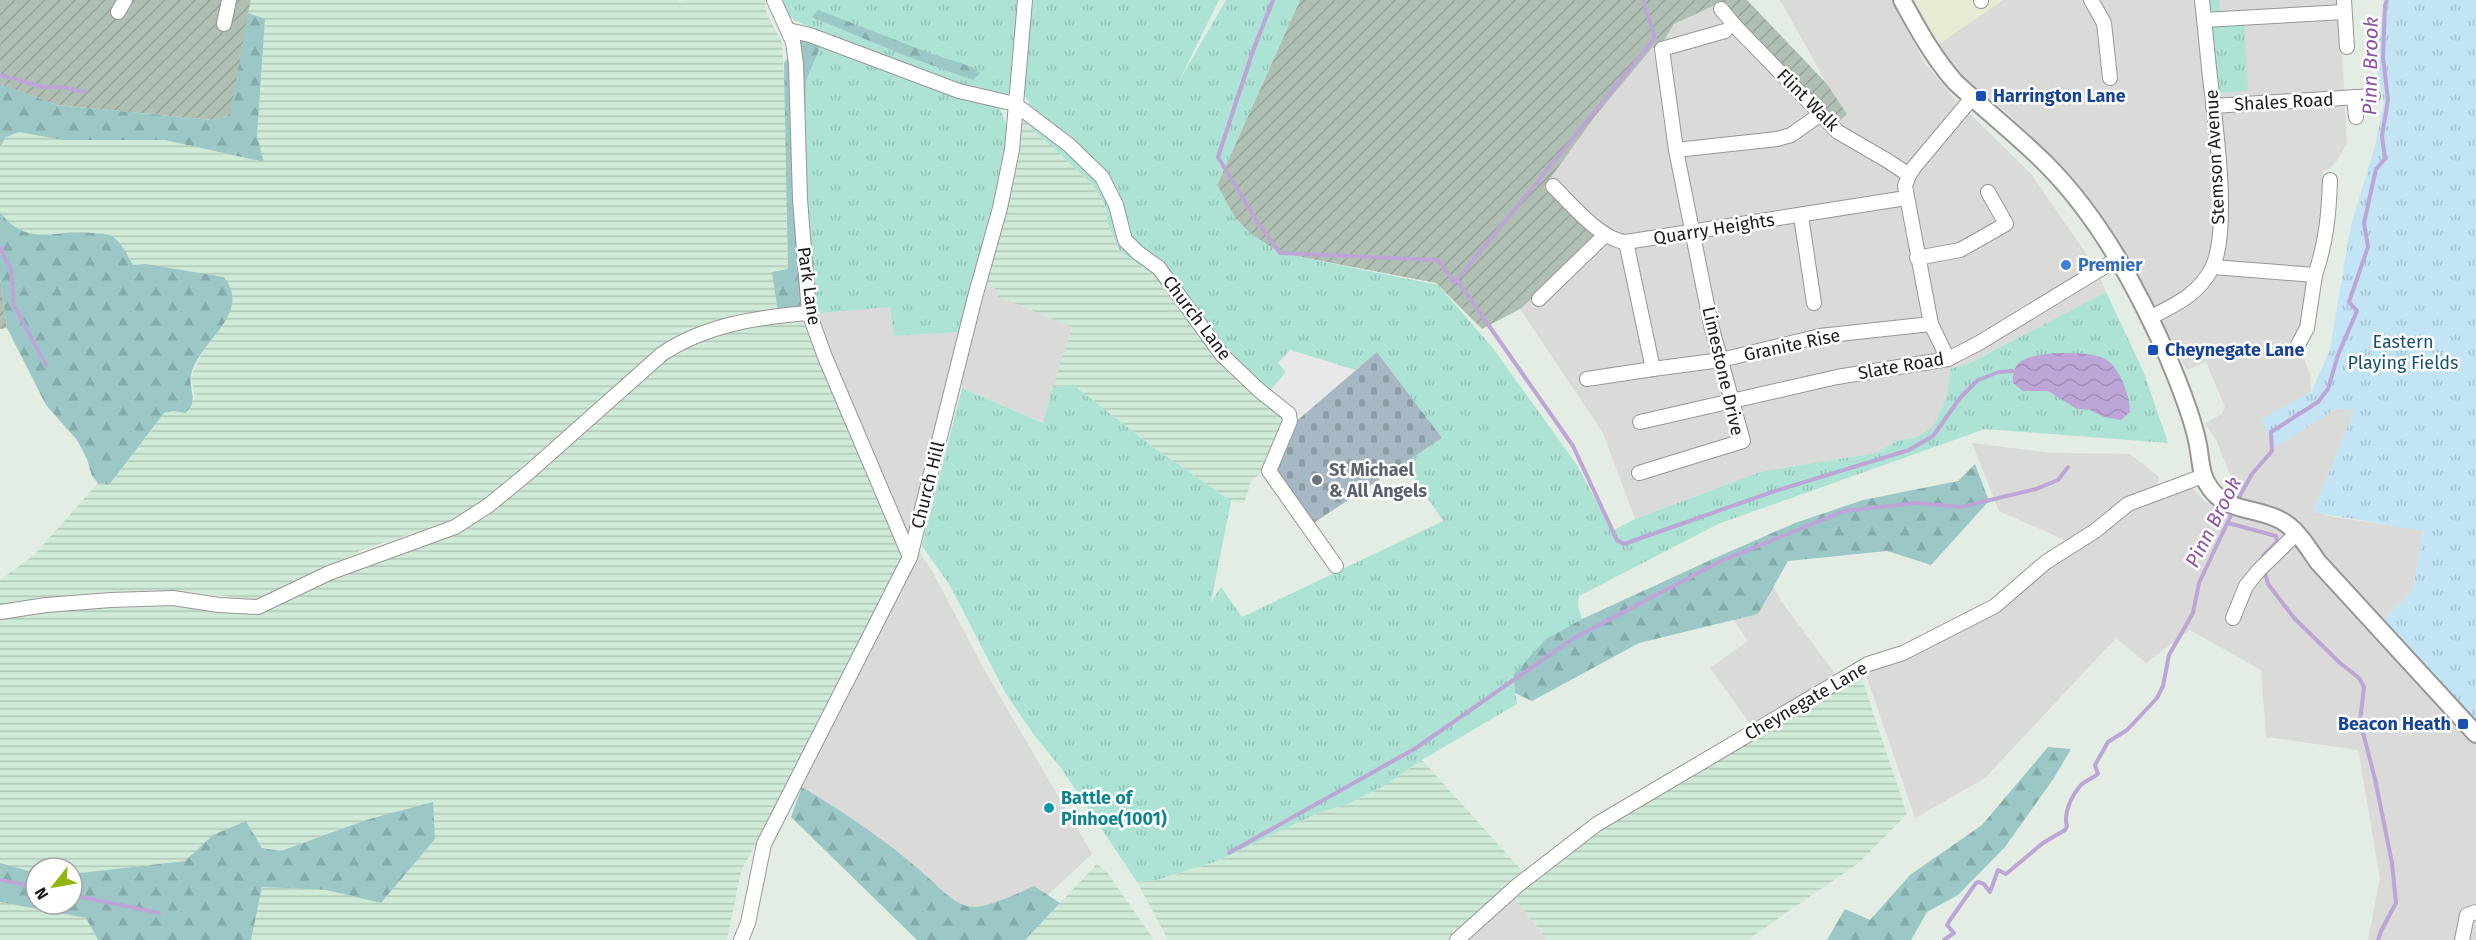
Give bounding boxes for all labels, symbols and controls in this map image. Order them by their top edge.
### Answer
water label: Pinn Brook [2357,16,2383,115]
street label: Flint Walk [1772,64,1844,136]
place label: Harrington Lane [1993,85,2126,107]
street label: Shales Road [2234,88,2334,116]
marker: Harrington Lane [1974,89,1988,103]
street label: Stemson Avenue [2200,89,2230,225]
street label: Quarry Heights [1652,209,1776,249]
street label: Park Lane [793,245,825,327]
place label: Premier [2078,254,2143,276]
marker: Premier [2059,258,2073,272]
street label: Church Lane [1158,271,1236,365]
street label: Limestone Drive [1697,304,1749,438]
street label: Granite Rise [1742,324,1842,366]
park label: Eastern Playing Fields [2347,331,2459,374]
place label: Cheynegate Lane [2165,339,2304,361]
marker: Cheynegate Lane [2146,343,2160,357]
street label: Slate Road [1856,348,1946,384]
street label: Church Hill [907,439,949,531]
place label: St Michael & All Angels [1329,459,1427,502]
marker: St Michael & All Angels [1310,473,1324,487]
water label: Pinn Brook [2180,473,2246,571]
street label: Cheynegate Lane [1741,657,1871,745]
place label: Beacon Heath [2338,713,2451,735]
marker: Beacon Heath [2456,717,2470,731]
place label: Battle of Pinhoe(1001) [1061,787,1167,830]
marker: Battle of Pinhoe(1001) [1042,801,1056,815]
north arrow [24,856,84,916]
text: N [31,884,52,903]

